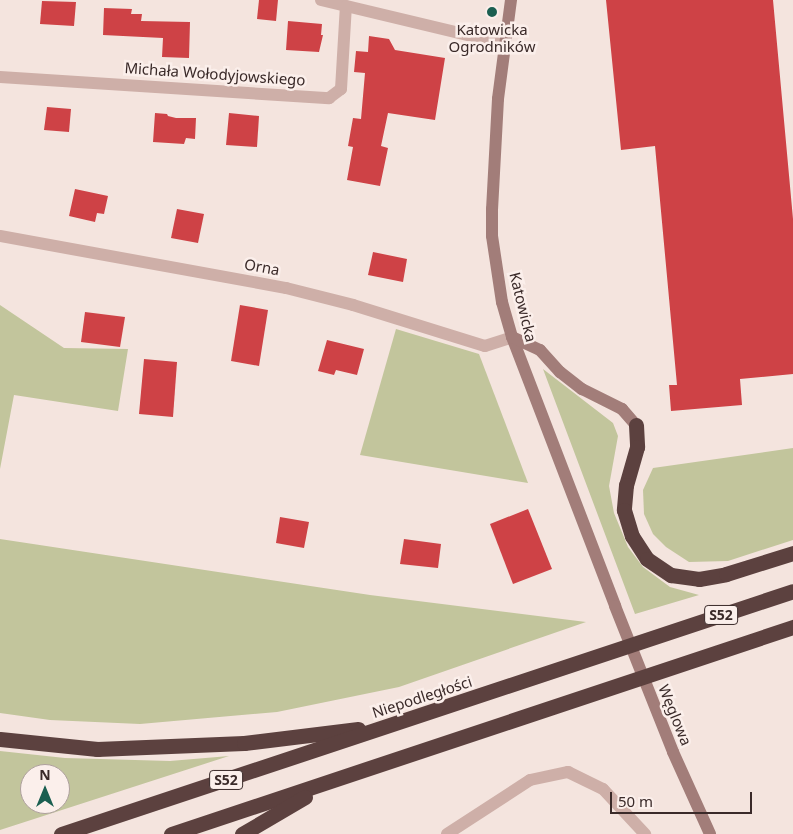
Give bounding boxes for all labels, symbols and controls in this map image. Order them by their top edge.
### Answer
marker: Katowicka Ogrodników [486,6,498,18]
place label: Katowicka Ogrodników [449,20,535,55]
street label: Michała Wołodyjowskiego [124,59,306,89]
street label: Orna [243,255,281,279]
street label: Katowicka [506,270,540,344]
road number: S52 [704,604,738,626]
street label: Niepodległości [370,672,474,722]
street label: Węglowa [655,682,695,748]
north arrow [20,764,70,814]
text: N [39,765,51,784]
road number: S52 [208,768,244,792]
scale bar [613,782,756,814]
text: 50 m [618,791,653,811]

